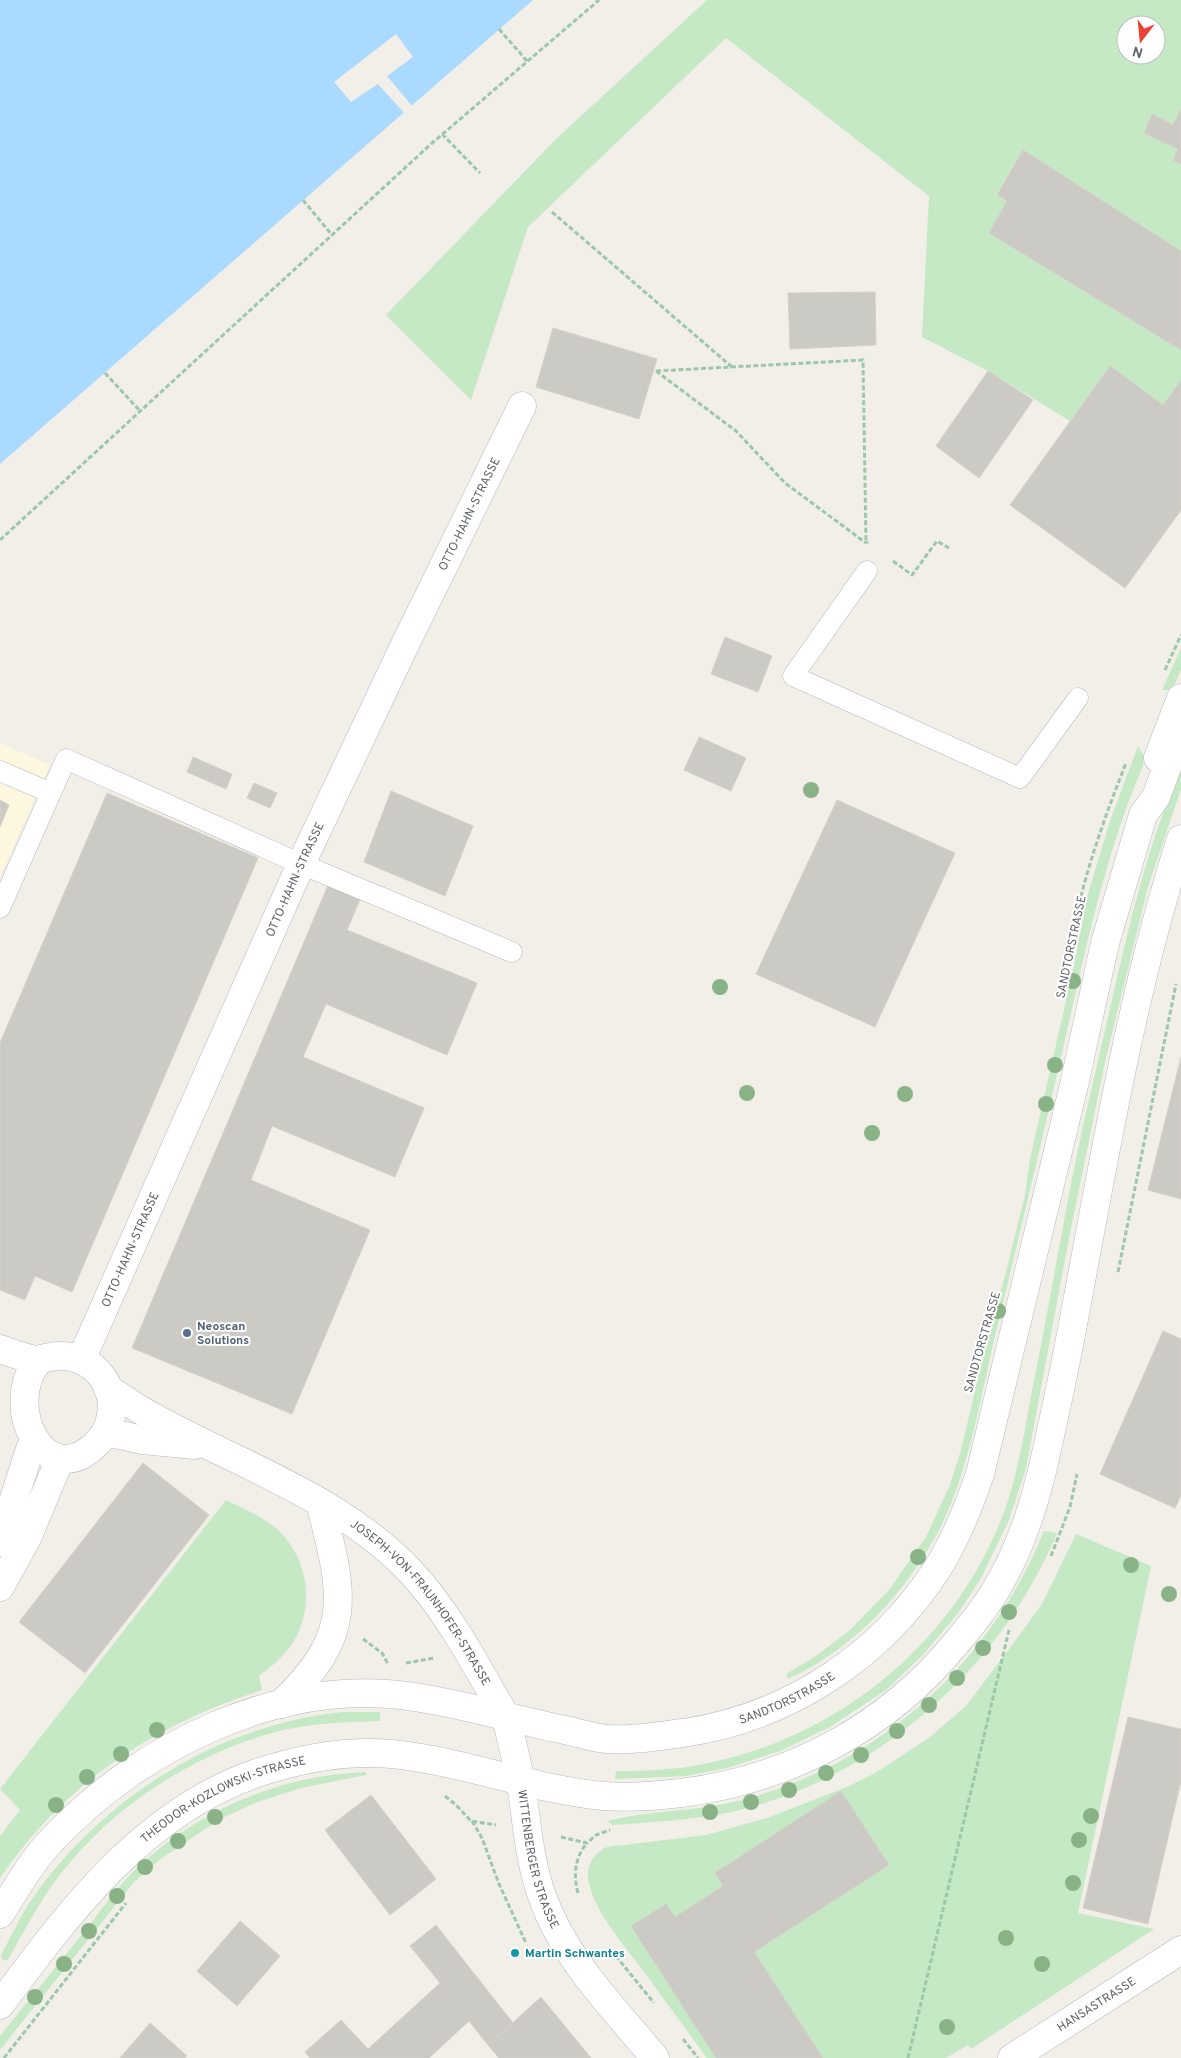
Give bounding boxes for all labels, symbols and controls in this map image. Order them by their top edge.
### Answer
north arrow [1116,15,1166,65]
text: N [1131,41,1145,61]
street label: OTTO-HAHN-STRASSE [435,455,505,574]
street label: OTTO-HAHN-STRASSE [263,820,329,940]
street label: SANDTORSTRASSE [1053,894,1091,1000]
street label: OTTO-HAHN-STRASSE [98,1190,164,1310]
street label: SANDTORSTRASSE [961,1290,1005,1395]
place label: Neoscan Solutions [197,1319,249,1349]
marker: Neoscan Solutions [181,1327,193,1339]
street label: JOSEPH-VON-FRAUNHOFER-STRASSE [347,1516,493,1689]
street label: SANDTORSTRASSE [737,1669,839,1729]
street label: THEODOR-KOZLOWSKI-STRASSE [138,1753,307,1847]
street label: WITTENBERGER STRASSE [513,1789,562,1932]
place label: Martin Schwantes [525,1946,625,1962]
marker: Martin Schwantes [509,1947,521,1959]
street label: HANSASTRASSE [1054,1974,1139,2036]

